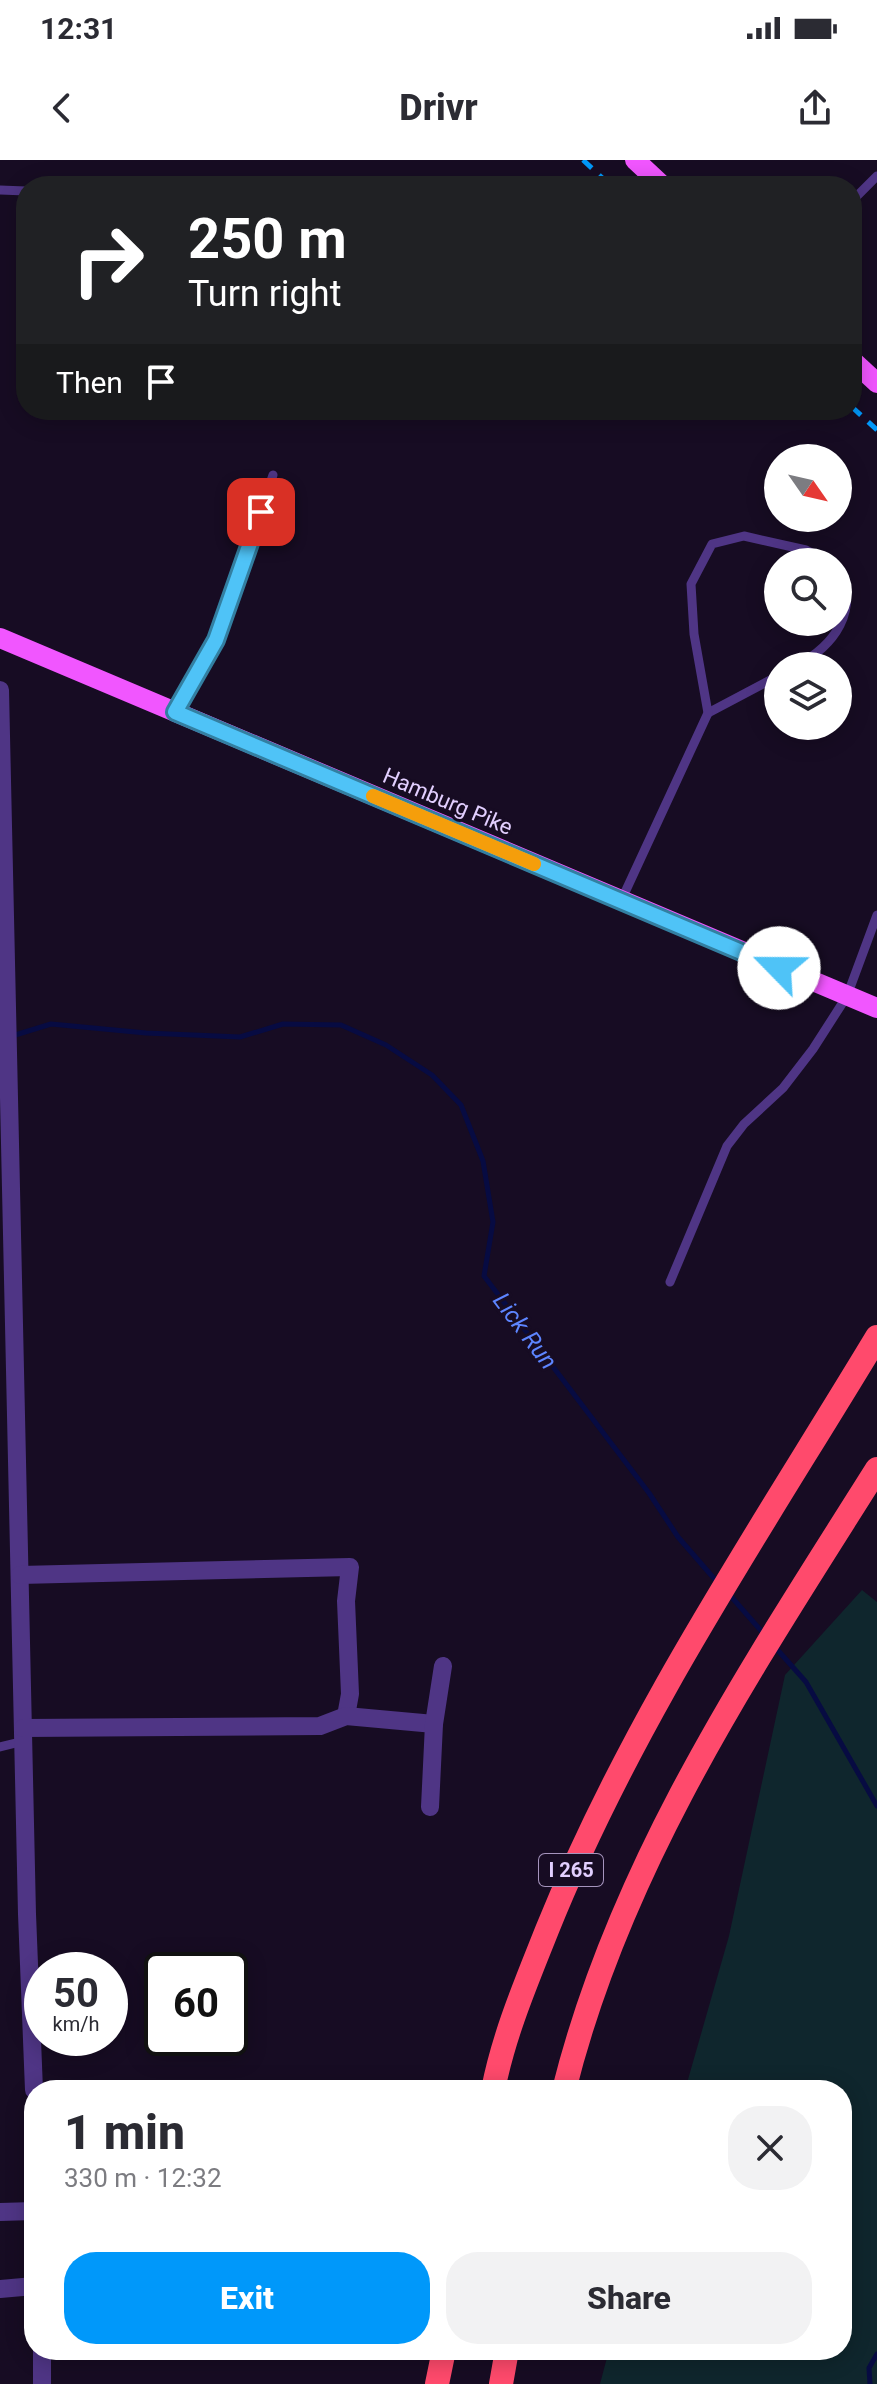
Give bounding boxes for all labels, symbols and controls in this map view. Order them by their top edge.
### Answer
text: 12:31 [40,11,117,46]
icon: back [40,86,84,130]
icon: share [793,86,837,130]
text: Drivr [399,87,478,129]
text: 250 m [188,206,347,272]
icon: right [56,208,160,312]
text: Turn right [188,273,341,315]
icon: arrive [139,360,183,404]
text: Then [56,365,123,400]
north arrow [764,444,852,532]
map controls [764,444,852,740]
pin [227,478,295,546]
icon: arrive [239,490,283,534]
button: search [764,548,852,636]
button: layers [764,652,852,740]
street label: Hamburg Pike [379,763,516,840]
position arrow [737,926,821,1010]
water label: Lick Run [487,1287,563,1375]
road number: I 265 [539,1854,603,1886]
speed limit sign: 60 [144,1952,248,2056]
text: 50 [53,1970,99,2017]
text: km/h [53,2012,99,2036]
text: 1 min [64,2104,185,2161]
button: close [728,2106,812,2190]
text: 330 m · 12:32 [64,2163,222,2193]
button: Exit [64,2252,430,2344]
button: Share [446,2252,812,2344]

